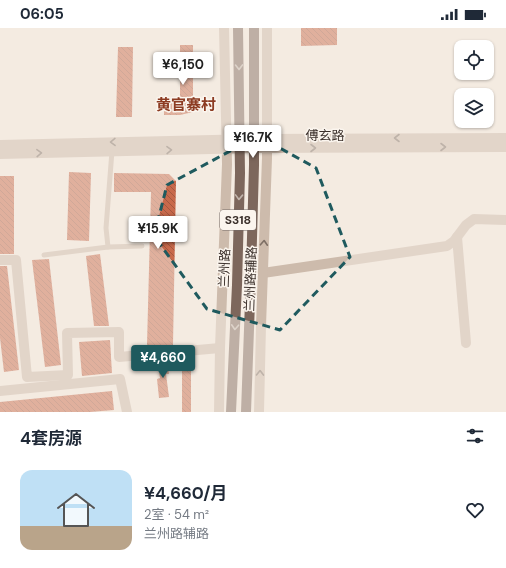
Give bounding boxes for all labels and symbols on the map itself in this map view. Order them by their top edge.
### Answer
pin: ¥6,150 [150,52,216,86]
one-way arrow [235,64,243,70]
district label: 黄官寨村 [156,95,216,115]
pin: ¥16.7K [220,125,286,159]
street label: 傅玄路 [305,127,345,144]
one-way arrow [394,134,400,142]
one-way arrow [110,138,116,146]
one-way arrow [440,143,446,151]
one-way arrow [310,144,316,152]
one-way arrow [166,145,172,154]
one-way arrow [36,149,42,157]
one-way arrow [235,194,243,200]
road number: S318 [220,210,256,230]
pin: ¥15.9K [125,216,191,250]
one-way arrow [260,240,268,246]
street label: 兰州路辅路 [241,246,260,312]
street label: 兰州路 [215,248,234,288]
one-way arrow [230,324,239,330]
pin: ¥4,660 [130,345,196,379]
one-way arrow [256,370,264,376]

